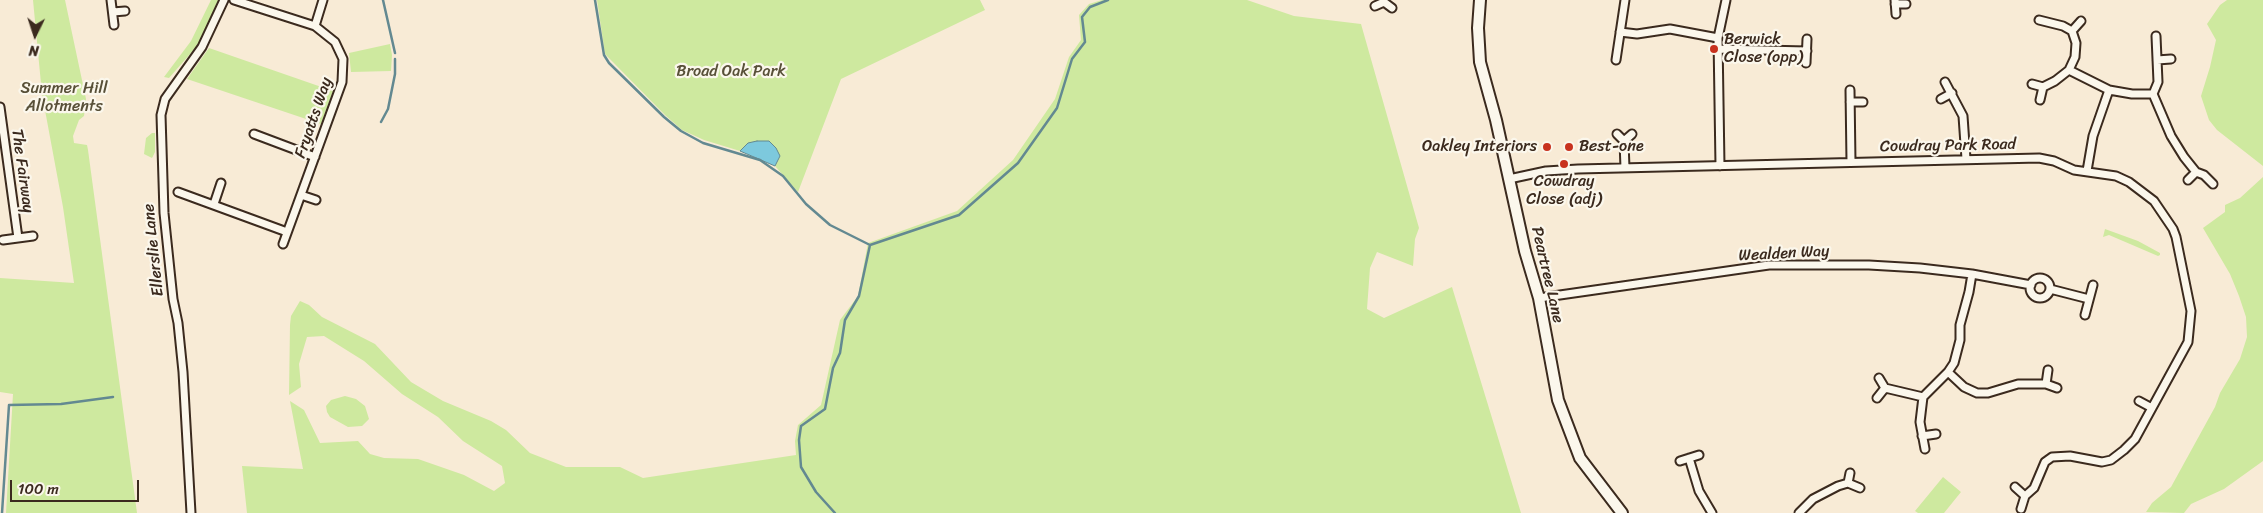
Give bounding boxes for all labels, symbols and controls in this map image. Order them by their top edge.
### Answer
north arrow [10,10,60,60]
place label: Berwick Close (opp) [1724,30,1803,68]
text: N [28,38,40,63]
marker: Berwick Close (opp) [1708,43,1720,55]
park label: Broad Oak Park [676,62,786,82]
street label: Fryatts Way [291,75,337,161]
park label: Summer Hill Allotments [20,79,108,117]
street label: The Fairway [7,128,37,214]
street label: Cowdray Park Road [1880,135,2016,157]
place label: Oakley Interiors [1422,137,1537,157]
place label: Best-one [1579,137,1644,157]
marker: Oakley Interiors [1541,141,1553,153]
marker: Best-one [1563,141,1575,153]
marker: Cowdray Close (adj) [1558,158,1570,170]
place label: Cowdray Close (adj) [1526,172,1602,210]
street label: Ellerslie Lane [140,203,168,297]
street label: Peartree Lane [1527,225,1567,325]
street label: Wealden Way [1738,242,1830,266]
scale bar [12,470,141,502]
text: 100 m [18,476,59,502]

